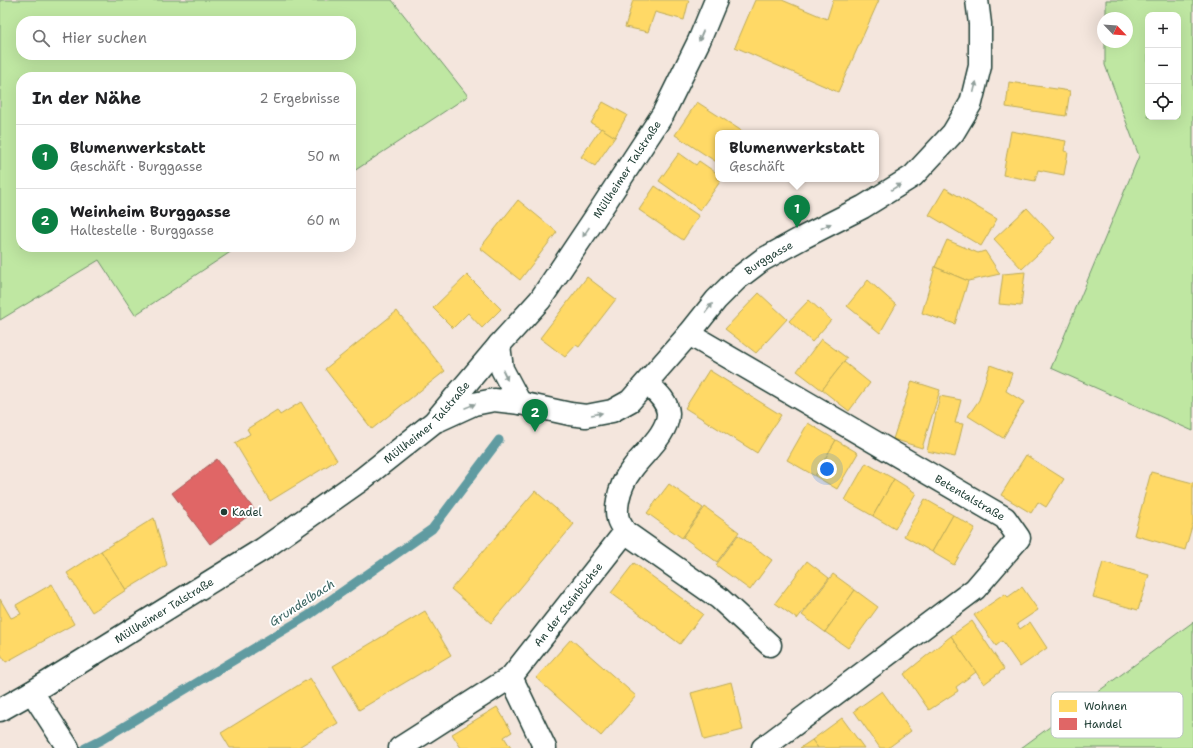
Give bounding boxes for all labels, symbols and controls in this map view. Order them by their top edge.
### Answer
north arrow [1097,12,1133,48]
map controls [1145,12,1181,120]
button: + [1145,12,1181,48]
search box [16,16,356,60]
icon: search [30,27,52,49]
text: Hier suchen [62,28,147,48]
one-way arrow [698,30,704,42]
button: − [1145,48,1181,84]
one-way arrow [972,81,978,93]
button: locate [1145,84,1181,120]
text: In der Nähe [32,87,141,109]
text: 2 Ergebnisse [260,90,340,107]
street label: Müllheimer Talstraße [590,118,665,221]
popup [715,130,879,182]
text: Blumenwerkstatt [70,138,206,158]
text: Blumenwerkstatt [729,138,865,158]
text: 1 [42,148,48,165]
text: 50 m [307,148,340,165]
text: Geschäft · Burggasse [70,158,203,175]
text: Geschäft [729,158,785,175]
one-way arrow [890,183,902,190]
pin: 1 [784,195,810,228]
text: Weinheim Burggasse [70,202,231,222]
text: 2 [40,212,50,229]
text: 60 m [307,212,340,229]
text: Haltestelle · Burggasse [70,222,214,239]
one-way arrow [820,223,832,229]
one-way arrow [582,227,590,237]
street label: Burggasse [741,237,796,279]
one-way arrow [705,303,714,314]
one-way arrow [502,370,508,381]
street label: Müllheimer Talstraße [381,378,473,467]
pin: 2 [522,399,548,432]
one-way arrow [464,403,476,409]
one-way arrow [591,411,603,417]
your location [817,459,837,479]
street label: Betentalstraße [932,472,1008,524]
place label: Kadel [232,505,263,520]
marker: Kadel [219,507,229,517]
street label: An der Steinbüchse [531,560,606,650]
street label: Müllheimer Talstraße [112,574,217,647]
water label: Grundelbach [266,576,338,630]
legend [1051,692,1183,738]
text: Wohnen [1084,699,1127,714]
text: Handel [1084,717,1122,732]

